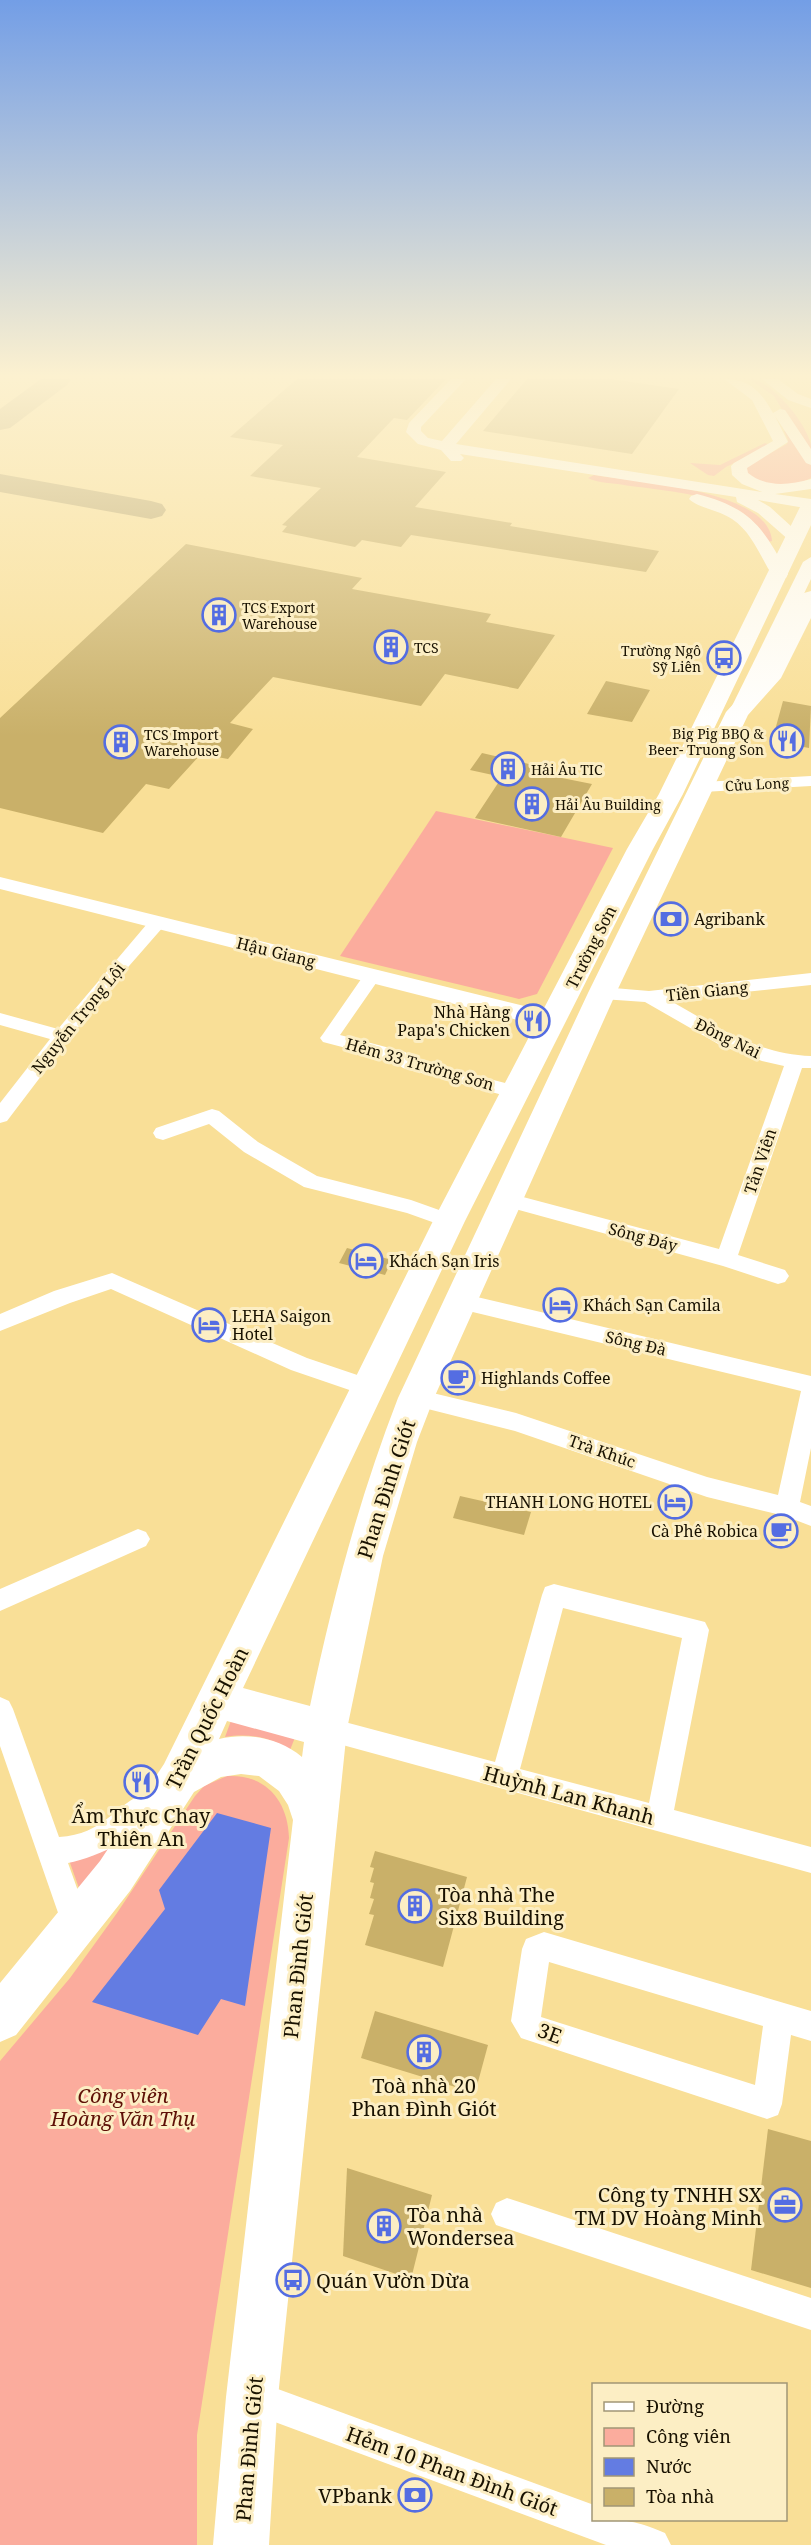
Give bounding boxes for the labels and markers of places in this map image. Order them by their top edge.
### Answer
building icon: TCS Export Warehouse [201,597,237,633]
place label: TCS Export Warehouse [242,598,317,633]
building icon: TCS [373,629,409,665]
place label: TCS [414,638,439,657]
bus stop icon: Trường Ngô Sỹ Liên [706,640,742,676]
place label: Trường Ngô Sỹ Liên [621,641,701,676]
restaurant icon: Big Pig BBQ & Beer- Truong Son [769,723,805,759]
building icon: TCS Import Warehouse [103,724,139,760]
place label: Big Pig BBQ & Beer- Truong Son [648,724,765,759]
place label: TCS Import Warehouse [144,725,219,760]
building icon: Hải Âu TIC [490,751,526,787]
place label: Hải Âu TIC [531,760,603,779]
building icon: Hải Âu Building [514,786,550,822]
place label: Hải Âu Building [555,795,661,814]
bank icon: Agribank [653,901,689,937]
place label: Agribank [694,908,765,930]
place label: Nhà Hàng Papa's Chicken [397,1001,510,1041]
restaurant icon: Nhà Hàng Papa's Chicken [515,1003,551,1039]
hotel icon: Khách Sạn Iris [348,1243,384,1279]
place label: Khách Sạn Iris [389,1250,500,1272]
hotel icon: Khách Sạn Camila [542,1287,578,1323]
place label: Khách Sạn Camila [583,1294,721,1316]
place label: LEHA Saigon Hotel [232,1305,331,1345]
hotel icon: LEHA Saigon Hotel [191,1307,227,1343]
cafe icon: Highlands Coffee [440,1360,476,1396]
place label: Highlands Coffee [481,1367,611,1389]
hotel icon: THANH LONG HOTEL [657,1484,693,1520]
place label: THANH LONG HOTEL [486,1491,652,1513]
cafe icon: Cà Phê Robica [763,1513,799,1549]
place label: Cà Phê Robica [651,1520,758,1542]
restaurant icon: Ẩm Thực Chay Thiên An [123,1764,159,1800]
place label: Ẩm Thực Chay Thiên An [72,1802,211,1852]
place label: Tòa nhà The Six8 Building [438,1881,564,1931]
building icon: Tòa nhà The Six8 Building [397,1888,433,1924]
building icon: Toà nhà 20 Phan Đình Giót [406,2034,442,2070]
place label: Toà nhà 20 Phan Đình Giót [351,2072,497,2122]
place label: Công ty TNHH SX TM DV Hoàng Minh [575,2181,763,2231]
office icon: Công ty TNHH SX TM DV Hoàng Minh [767,2187,803,2223]
place label: Tòa nhà Wondersea [407,2201,515,2251]
building icon: Tòa nhà Wondersea [366,2208,402,2244]
bus stop icon: Quán Vườn Dừa [275,2262,311,2298]
place label: Quán Vườn Dừa [316,2267,470,2294]
bank icon: VPbank [397,2477,433,2513]
place label: VPbank [318,2482,392,2509]

